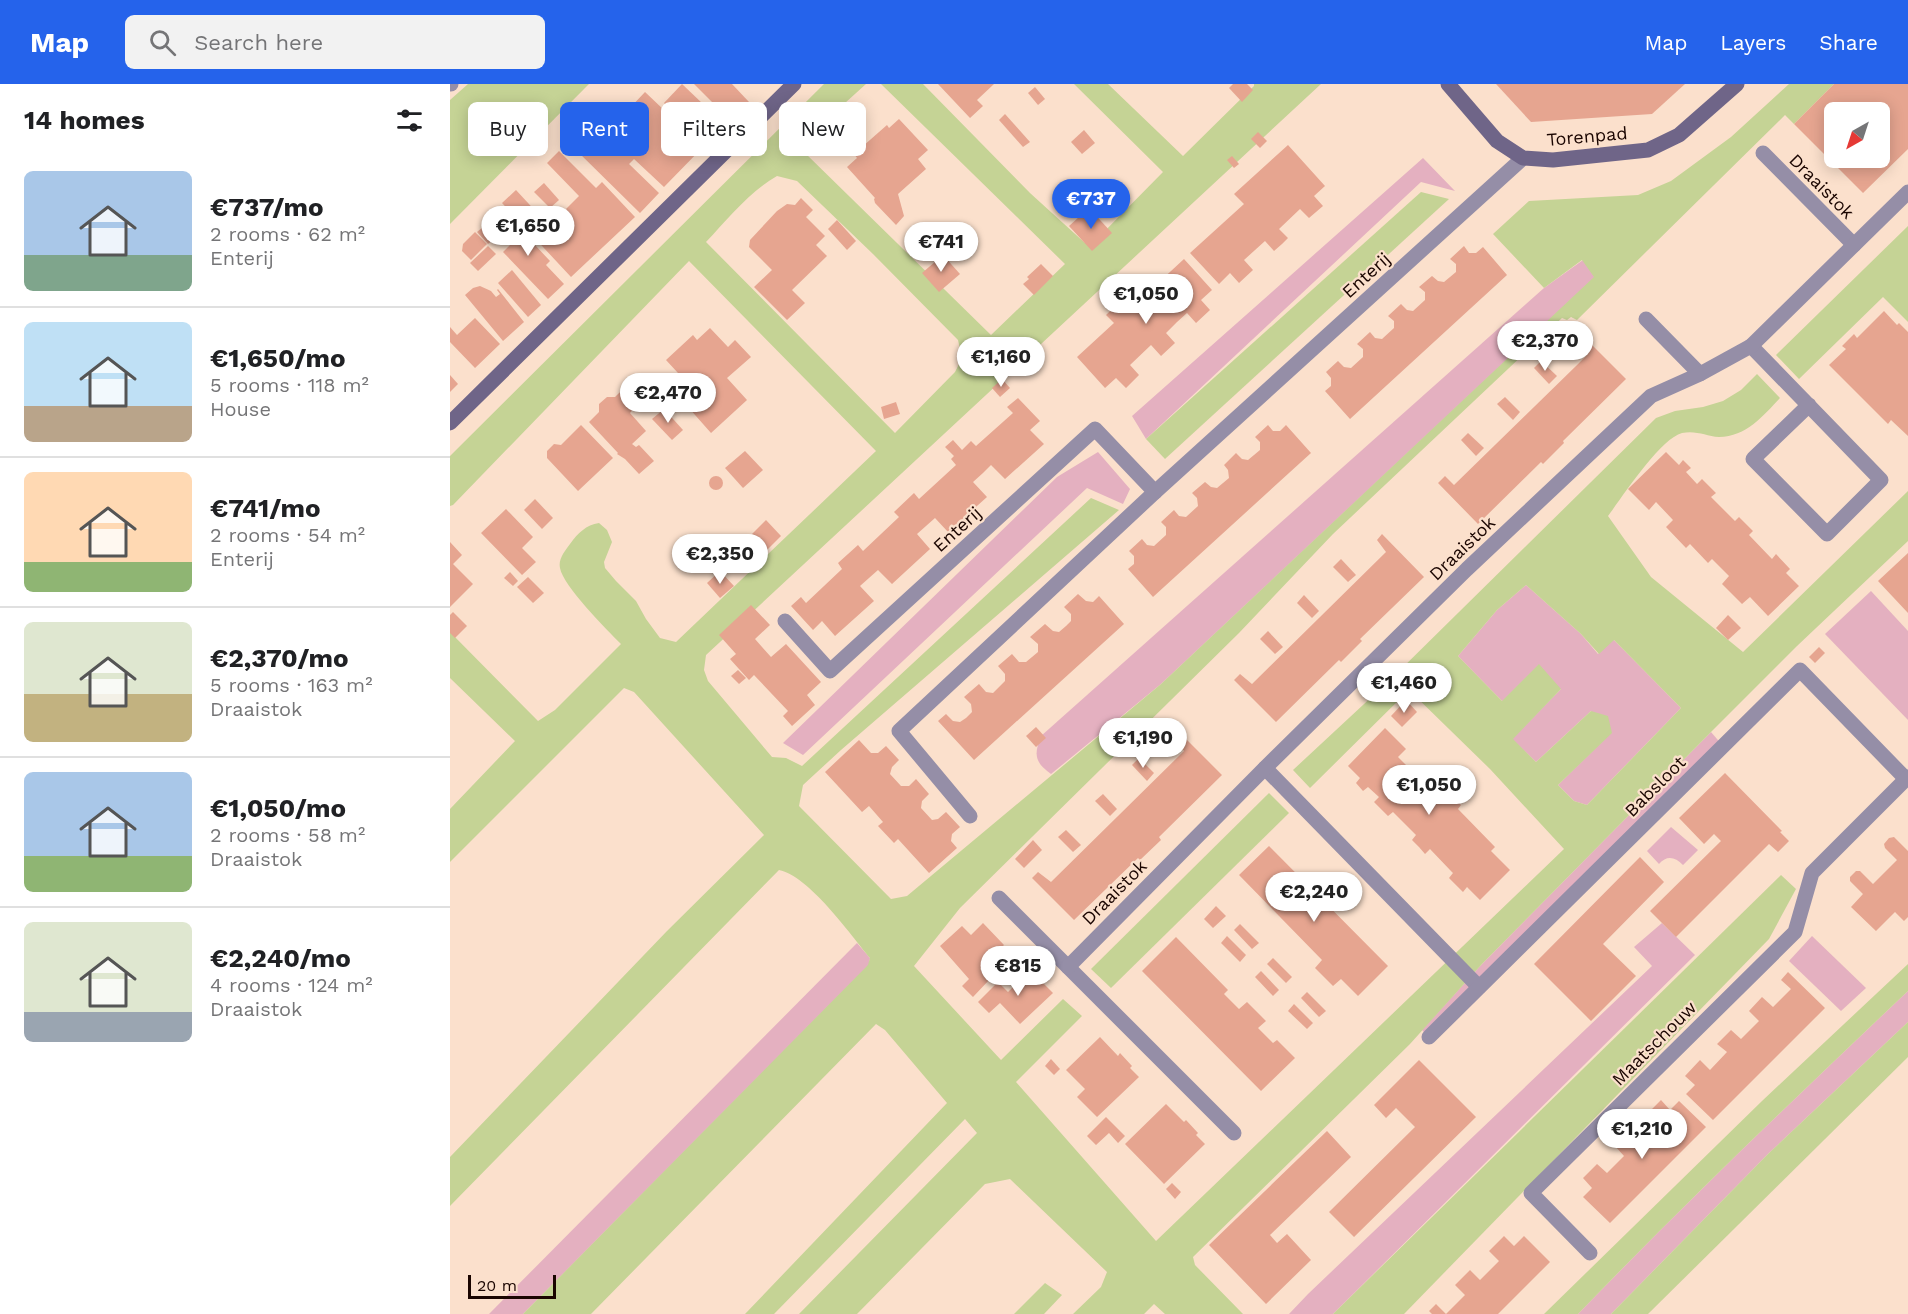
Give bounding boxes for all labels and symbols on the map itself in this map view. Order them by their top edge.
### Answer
north arrow [1824,102,1890,168]
street label: Torenpad [1546,122,1628,150]
street label: Draaistok [1785,149,1859,223]
pin: €737 [1055,179,1127,230]
pin: €1,650 [479,206,577,257]
pin: €741 [905,222,977,273]
street label: Enterij [1338,248,1394,302]
pin: €1,050 [1097,274,1195,325]
pin: €2,370 [1496,321,1594,372]
pin: €1,160 [952,337,1050,388]
pin: €2,470 [619,373,717,424]
street label: Enterij [929,502,985,556]
street label: Draaistok [1425,512,1499,584]
pin: €2,350 [671,534,769,585]
pin: €1,460 [1355,663,1453,714]
pin: €1,190 [1094,718,1192,769]
street label: Babsloot [1620,751,1690,821]
pin: €1,050 [1380,765,1478,816]
street label: Draaistok [1077,855,1151,929]
pin: €2,240 [1265,872,1363,923]
pin: €815 [982,946,1054,997]
street label: Maatschouw [1608,997,1700,1089]
pin: €1,210 [1593,1109,1691,1160]
scale bar [468,1272,556,1300]

